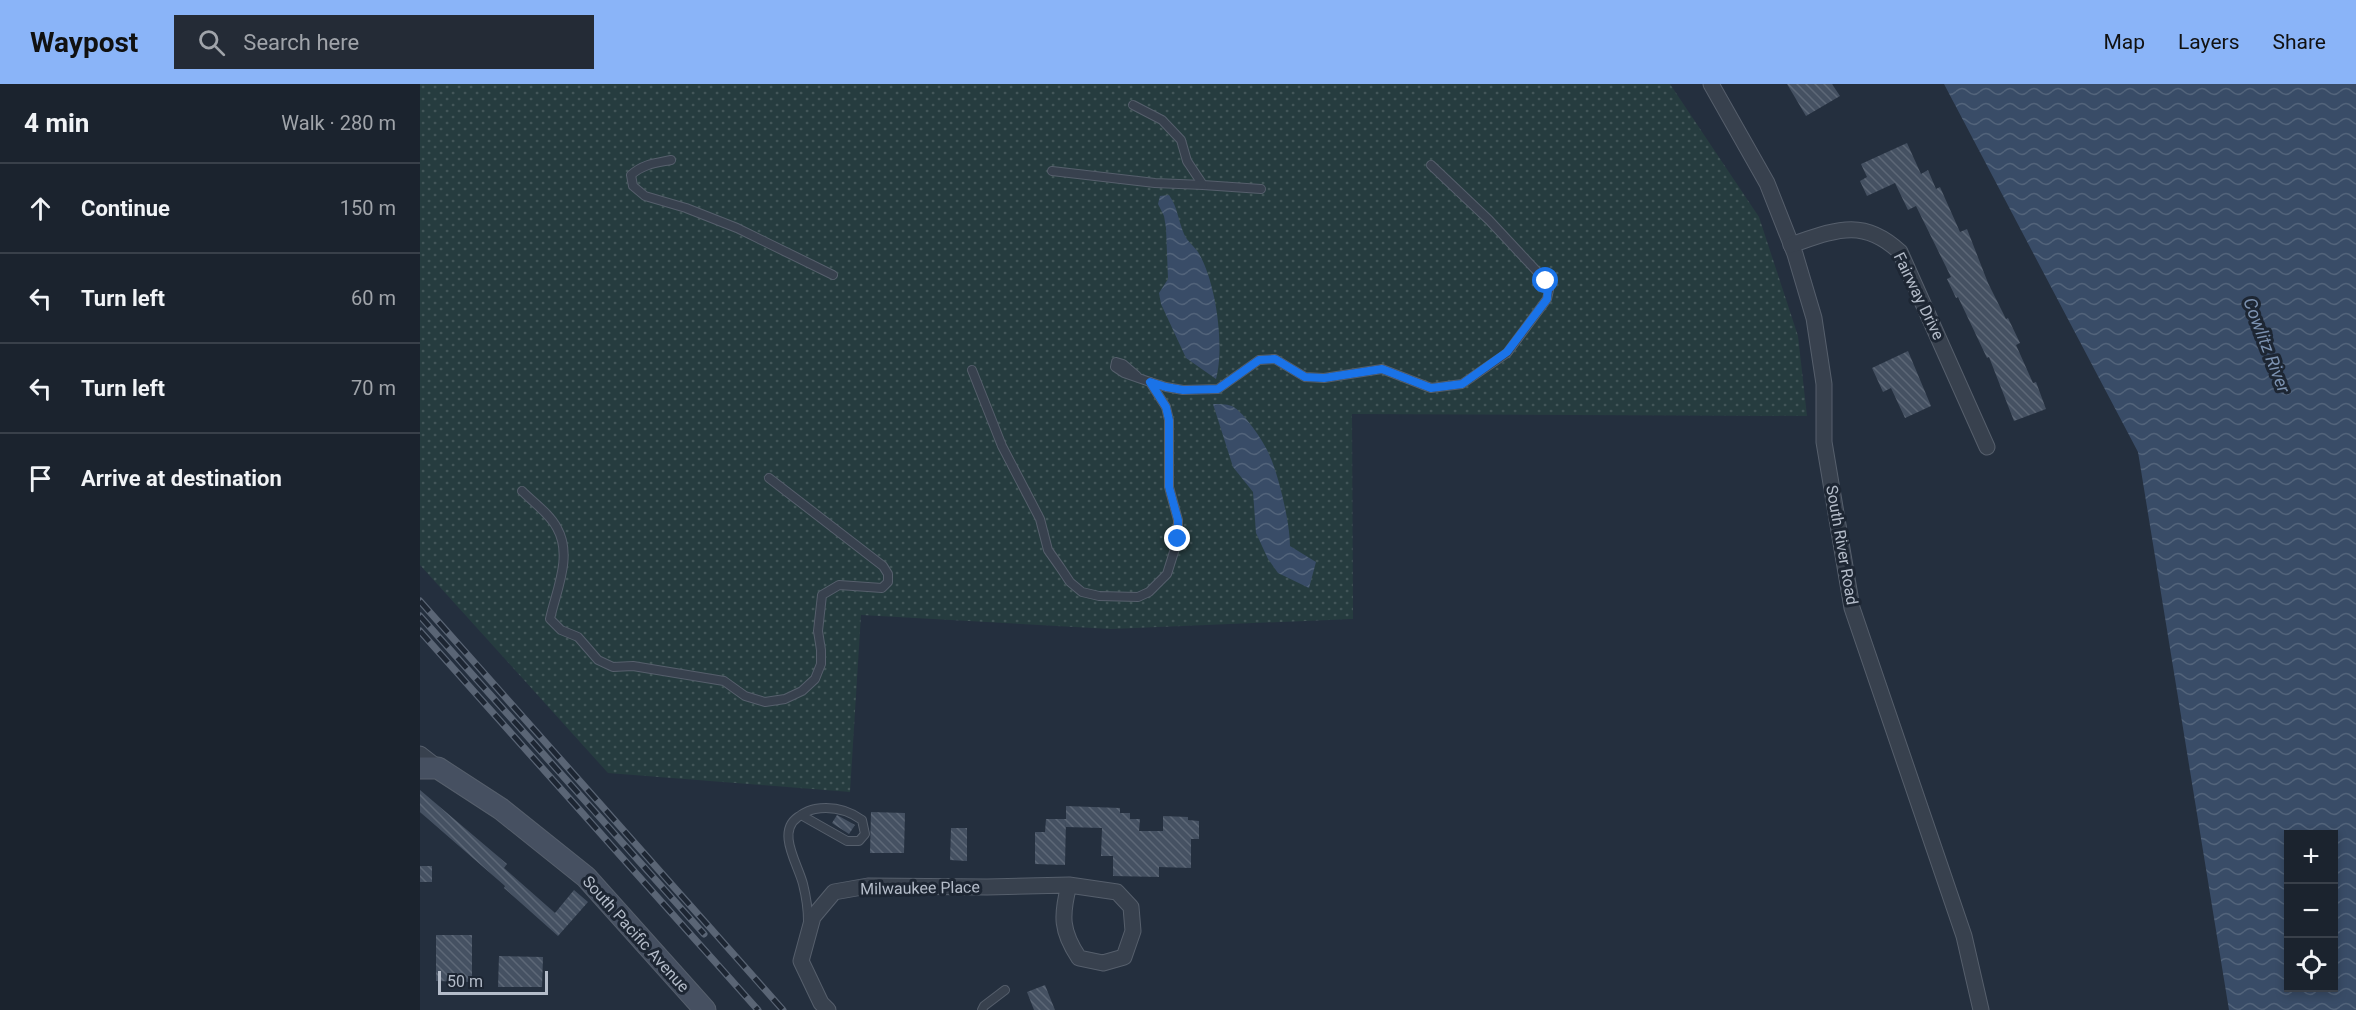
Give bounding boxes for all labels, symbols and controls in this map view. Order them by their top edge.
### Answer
search box [174,15,594,69]
text: Waypost [30,26,138,59]
icon: search [195,26,228,59]
text: Search here [243,30,359,55]
text: Map [2103,30,2145,54]
text: Layers [2178,30,2239,54]
text: Share [2272,30,2326,54]
text: 4 min [24,108,89,138]
text: Walk · 280 m [281,111,396,135]
icon: ahead [24,192,57,225]
text: Continue [81,196,170,221]
text: 150 m [340,196,396,220]
street label: Fairway Drive [1890,249,1948,343]
route start [1532,267,1558,293]
icon: left [24,282,57,315]
text: Turn left [81,286,165,311]
text: 60 m [351,286,396,310]
water label: Cowlitz River [2239,294,2295,397]
icon: left [24,372,57,405]
text: Turn left [81,376,165,401]
text: 70 m [351,376,396,400]
icon: arrive [24,462,57,495]
text: Arrive at destination [81,466,282,491]
street label: South River Road [1822,484,1862,606]
route end [1164,525,1190,551]
map controls [2284,830,2338,992]
button: + [2284,830,2338,884]
street label: South Pacific Avenue [579,872,693,996]
street label: Milwaukee Place [860,877,980,899]
button: − [2284,884,2338,938]
button: locate [2284,938,2338,992]
scale bar [438,968,548,996]
text: 50 m [447,972,483,991]

